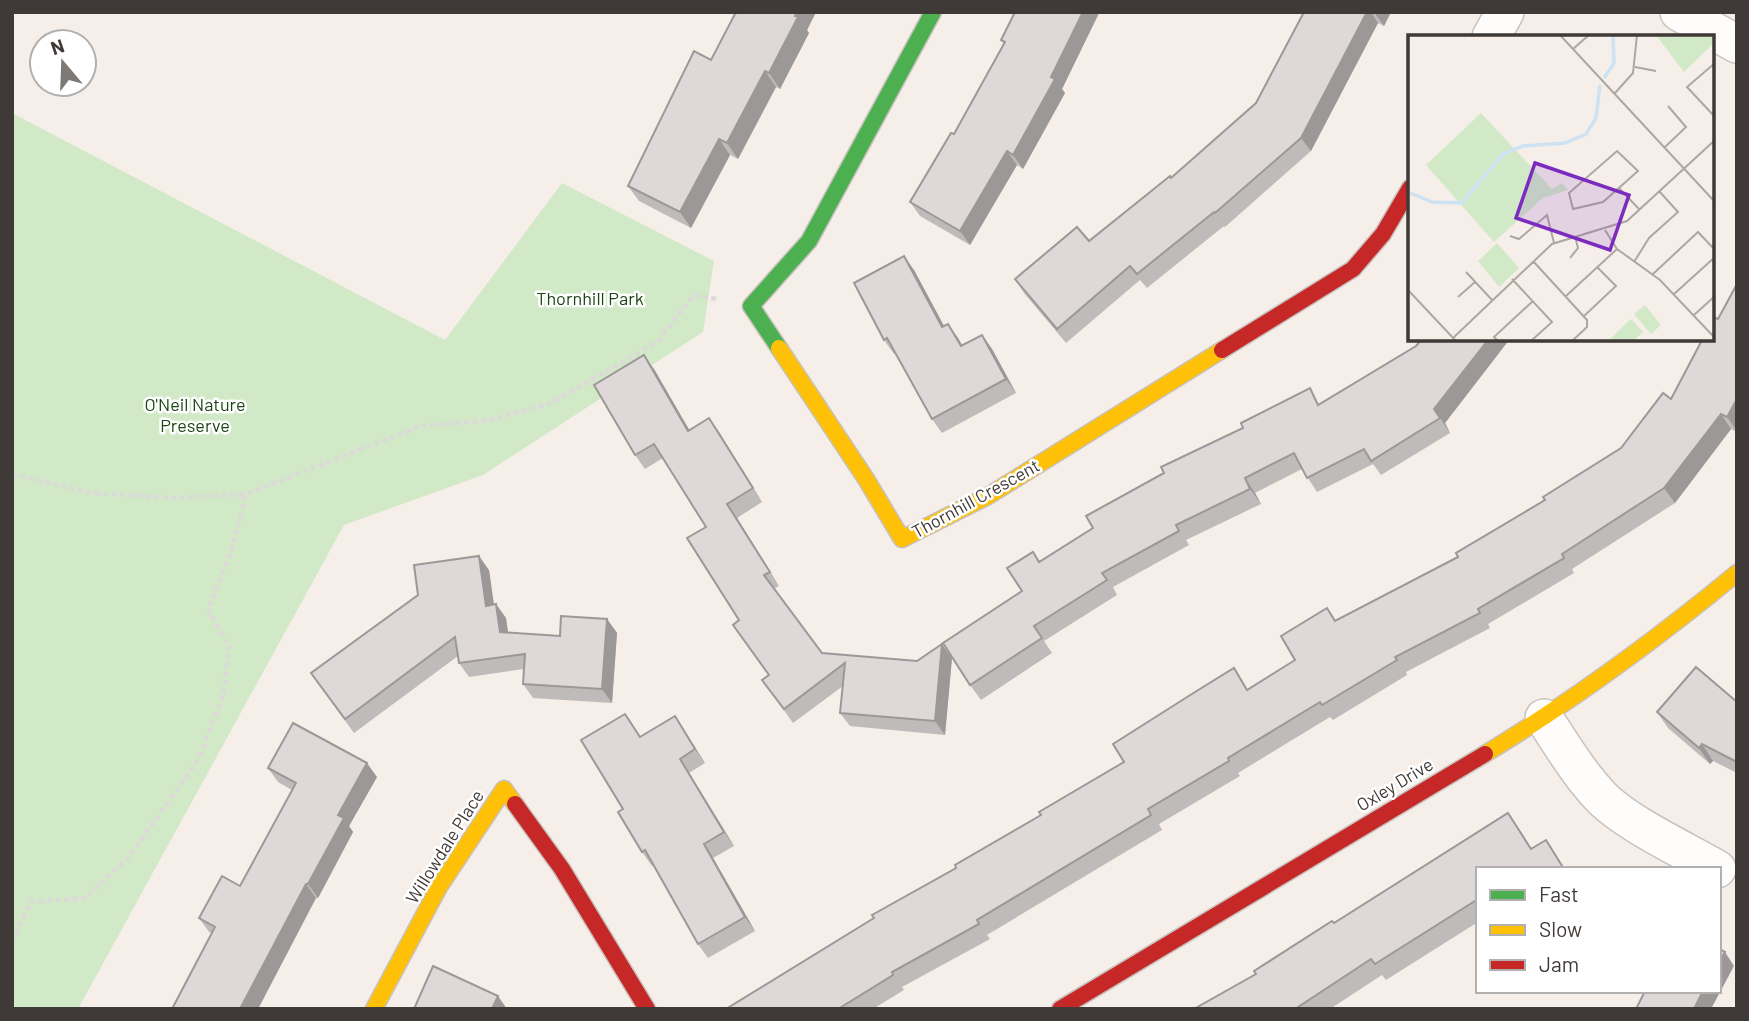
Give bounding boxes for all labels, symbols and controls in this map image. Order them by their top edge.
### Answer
north arrow [28,28,98,98]
text: N [48,34,67,59]
inset map [1408,35,1714,341]
park label: Thornhill Park [536,287,644,309]
park label: O'Neil Nature Preserve [144,393,246,436]
street label: Thornhill Crescent [908,454,1043,542]
street label: Oxley Drive [1352,753,1437,816]
street label: Willowdale Place [400,785,488,907]
legend [1476,867,1721,993]
text: Fast [1539,881,1579,906]
text: Slow [1539,916,1582,941]
text: Jam [1539,951,1579,976]

